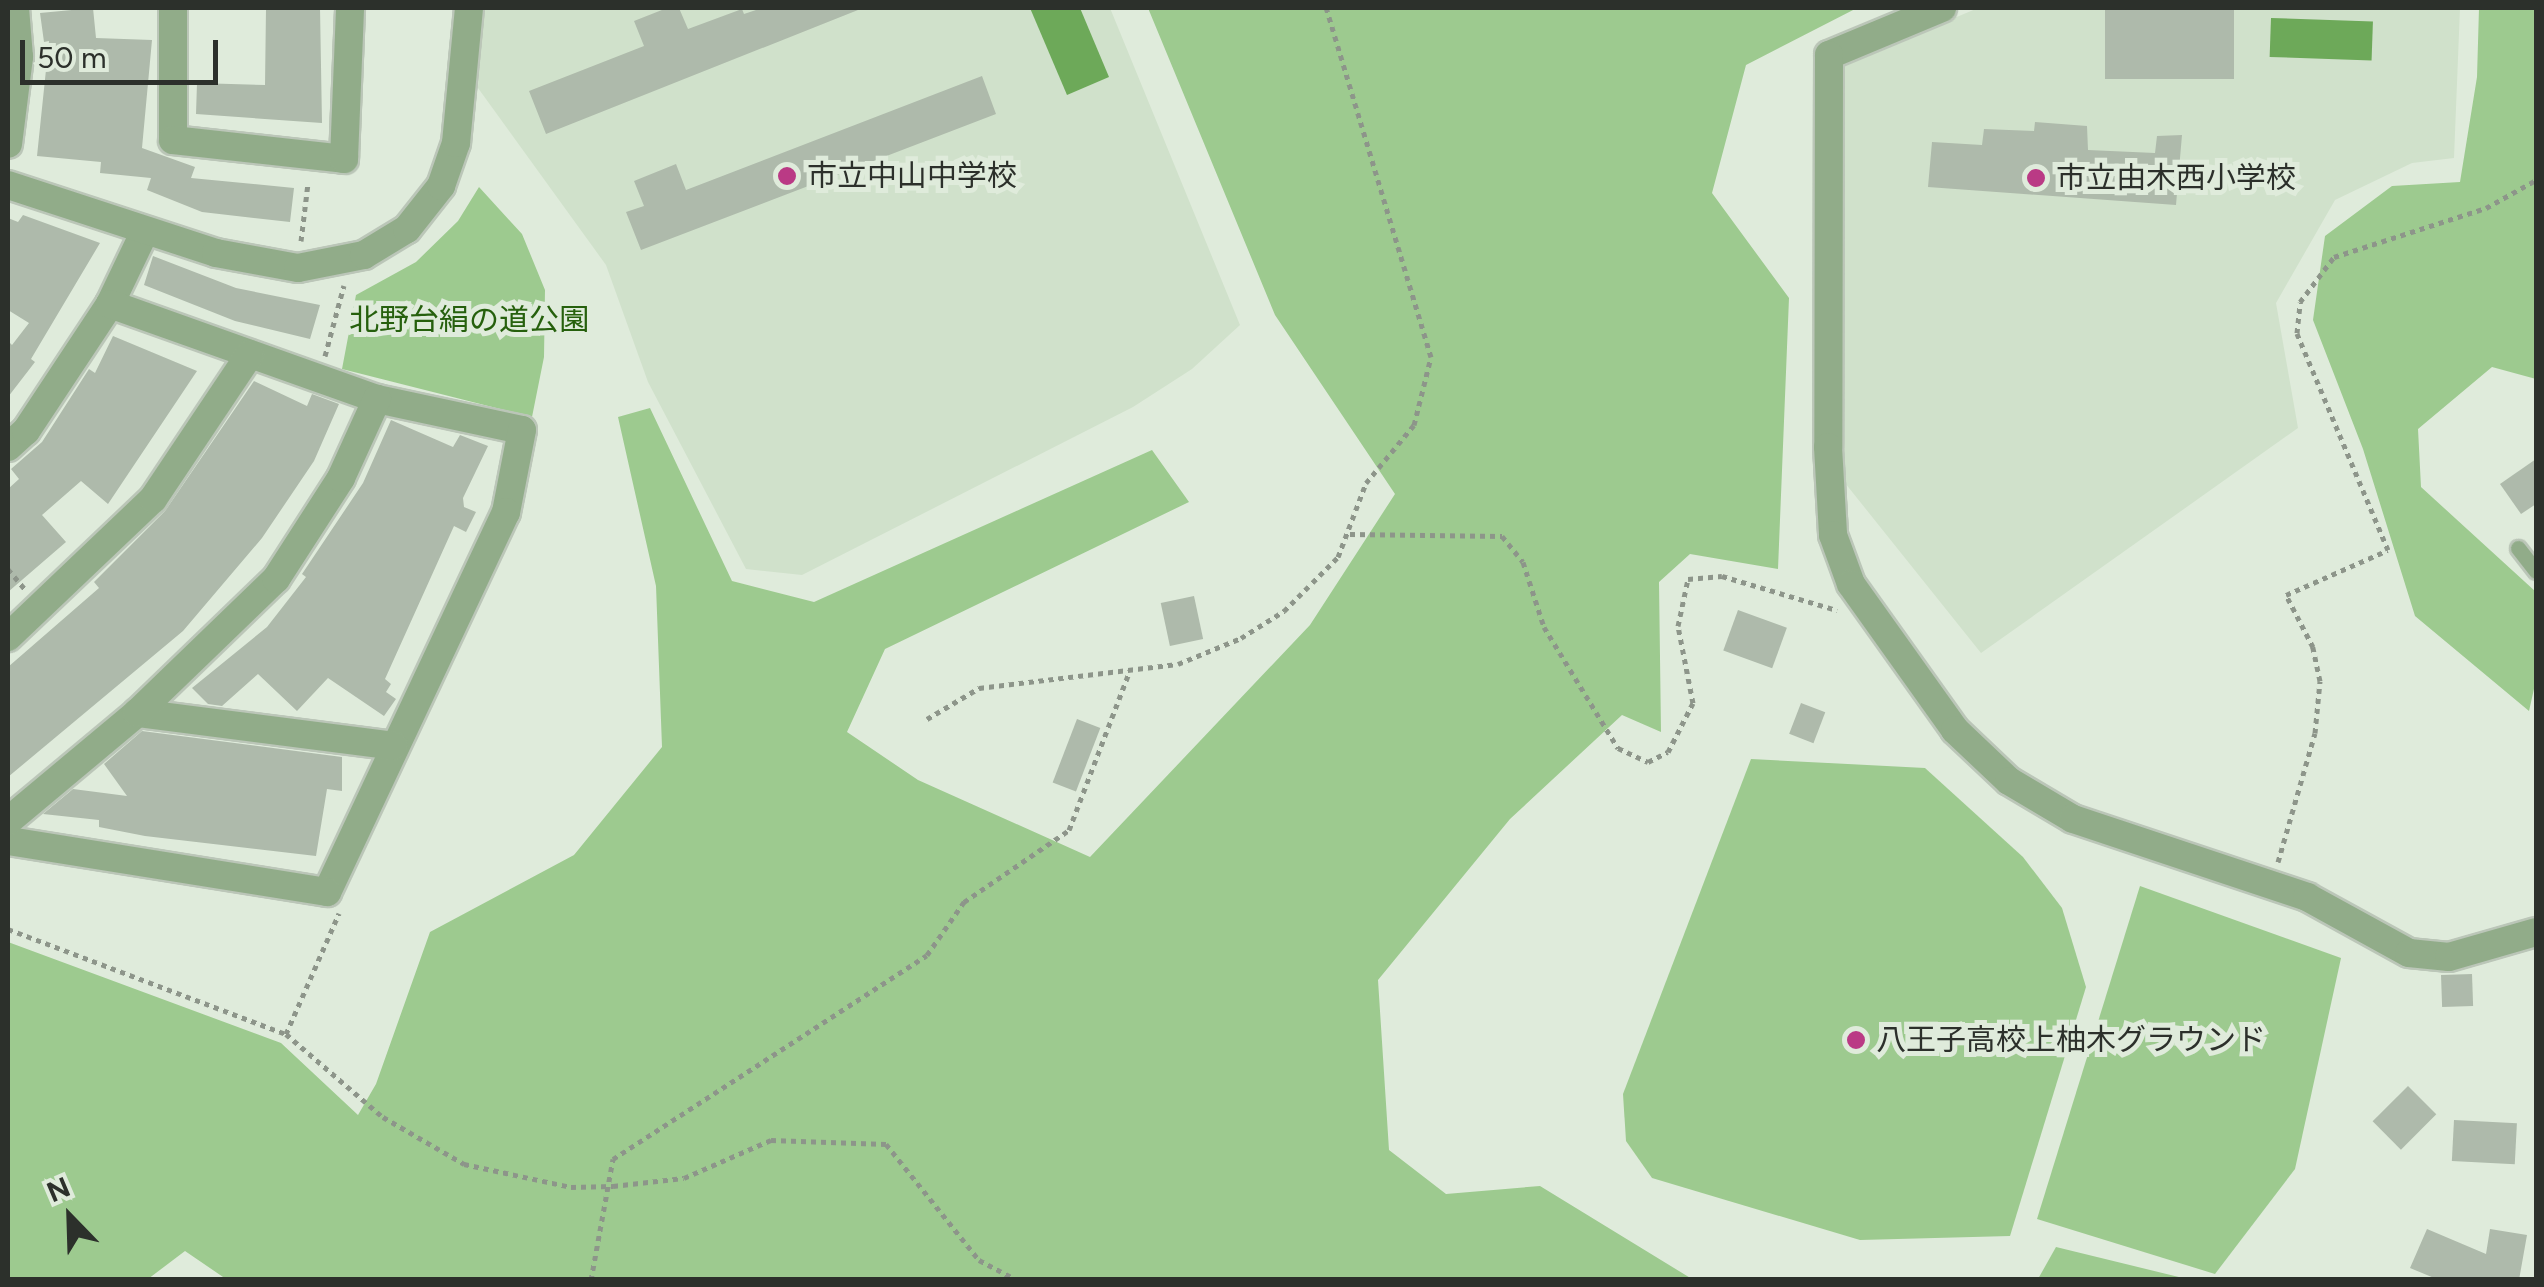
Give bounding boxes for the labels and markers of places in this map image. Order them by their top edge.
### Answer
place label: 市立中山中学校 [807,158,1017,194]
place label: 市立由木西小学校 [2056,160,2296,196]
marker: 市立中山中学校 [776,165,798,187]
marker: 市立由木西小学校 [2025,167,2047,189]
place label: 八王子高校上柚木グラウンド [1876,1022,2266,1058]
marker: 八王子高校上柚木グラウンド [1845,1029,1867,1051]

